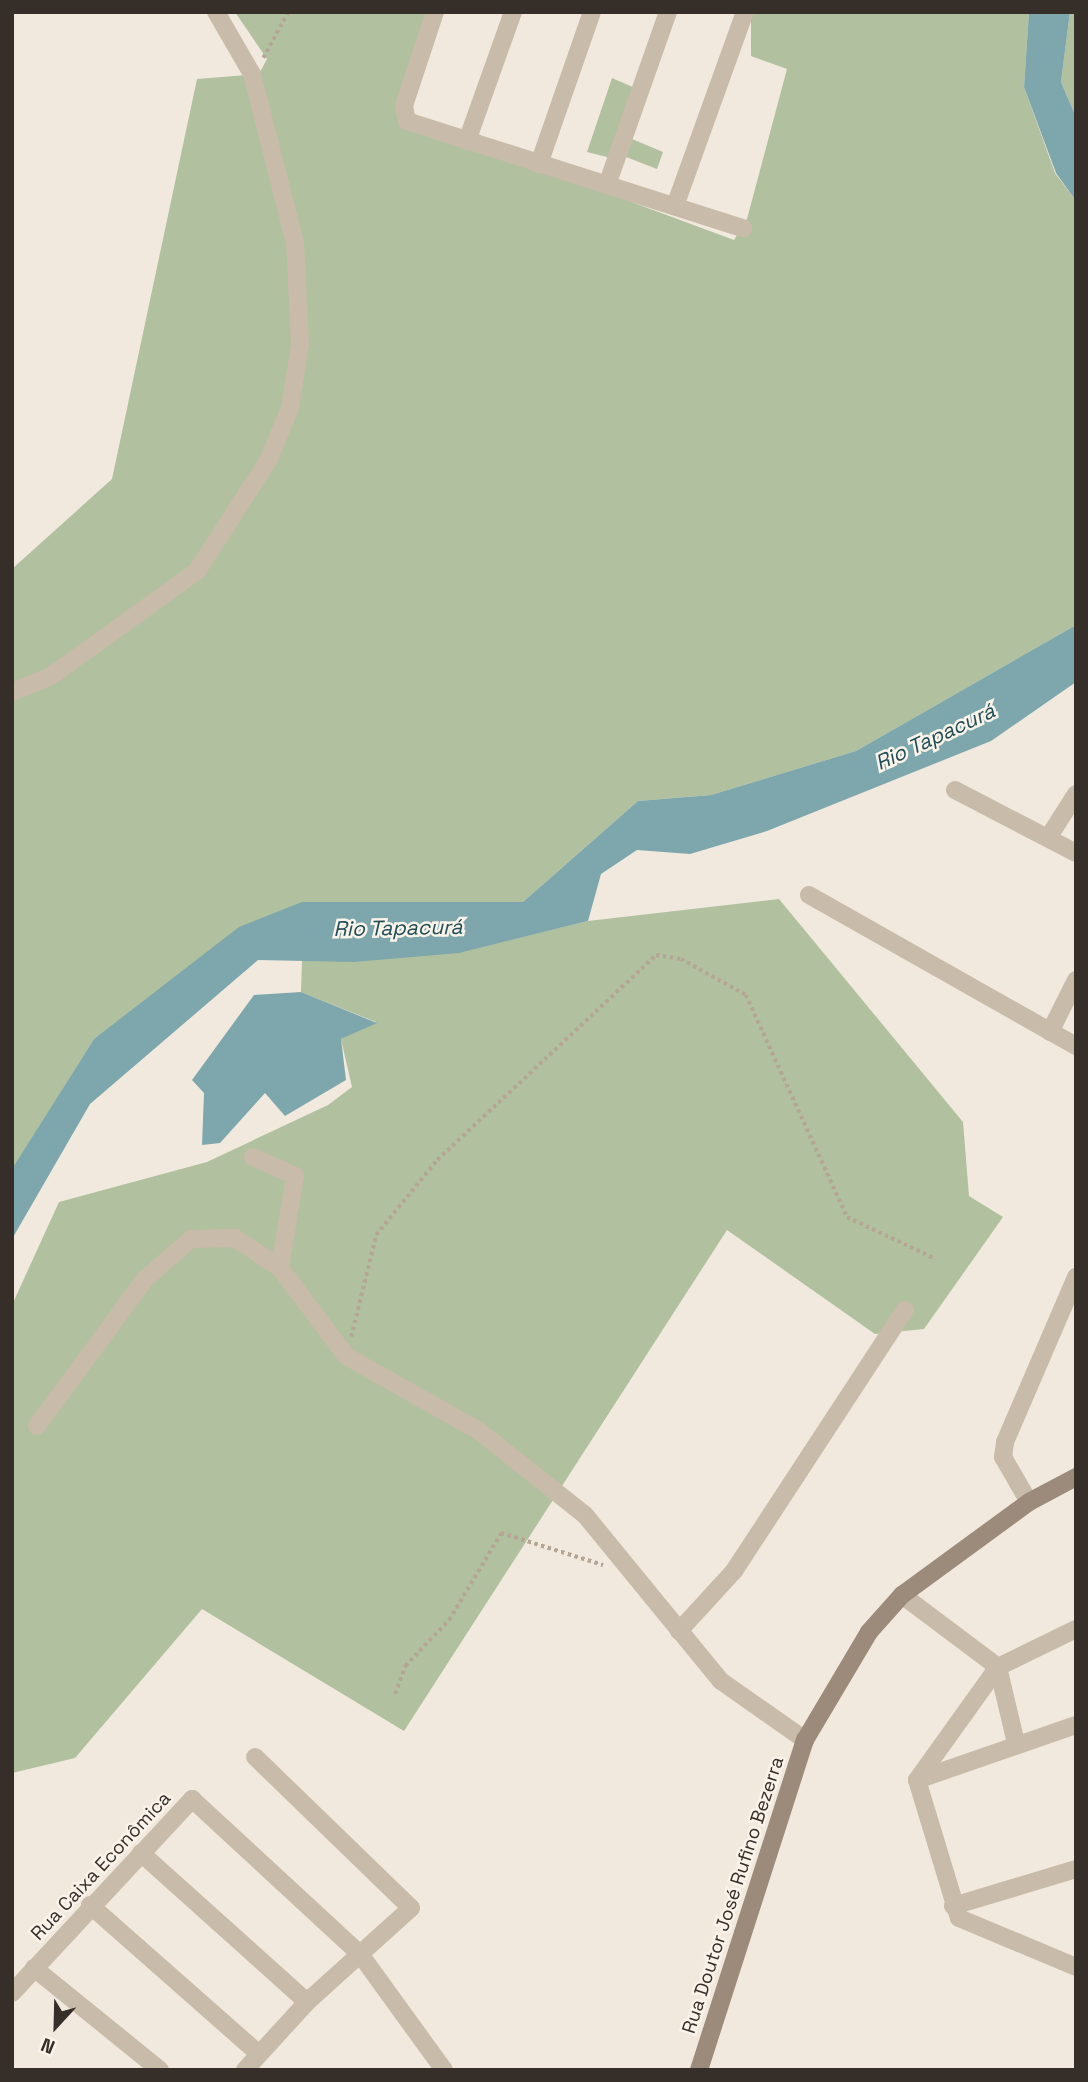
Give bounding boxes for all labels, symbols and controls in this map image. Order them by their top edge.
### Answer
water label: Rio Tapacurá [871,698,999,776]
water label: Rio Tapacurá [333,914,463,942]
street label: Rua Doutor José Rufino Bezerra [677,1754,789,2036]
street label: Rua Caixa Econômica [26,1787,176,1945]
north arrow [21,1991,91,2061]
text: N [37,2032,59,2060]

